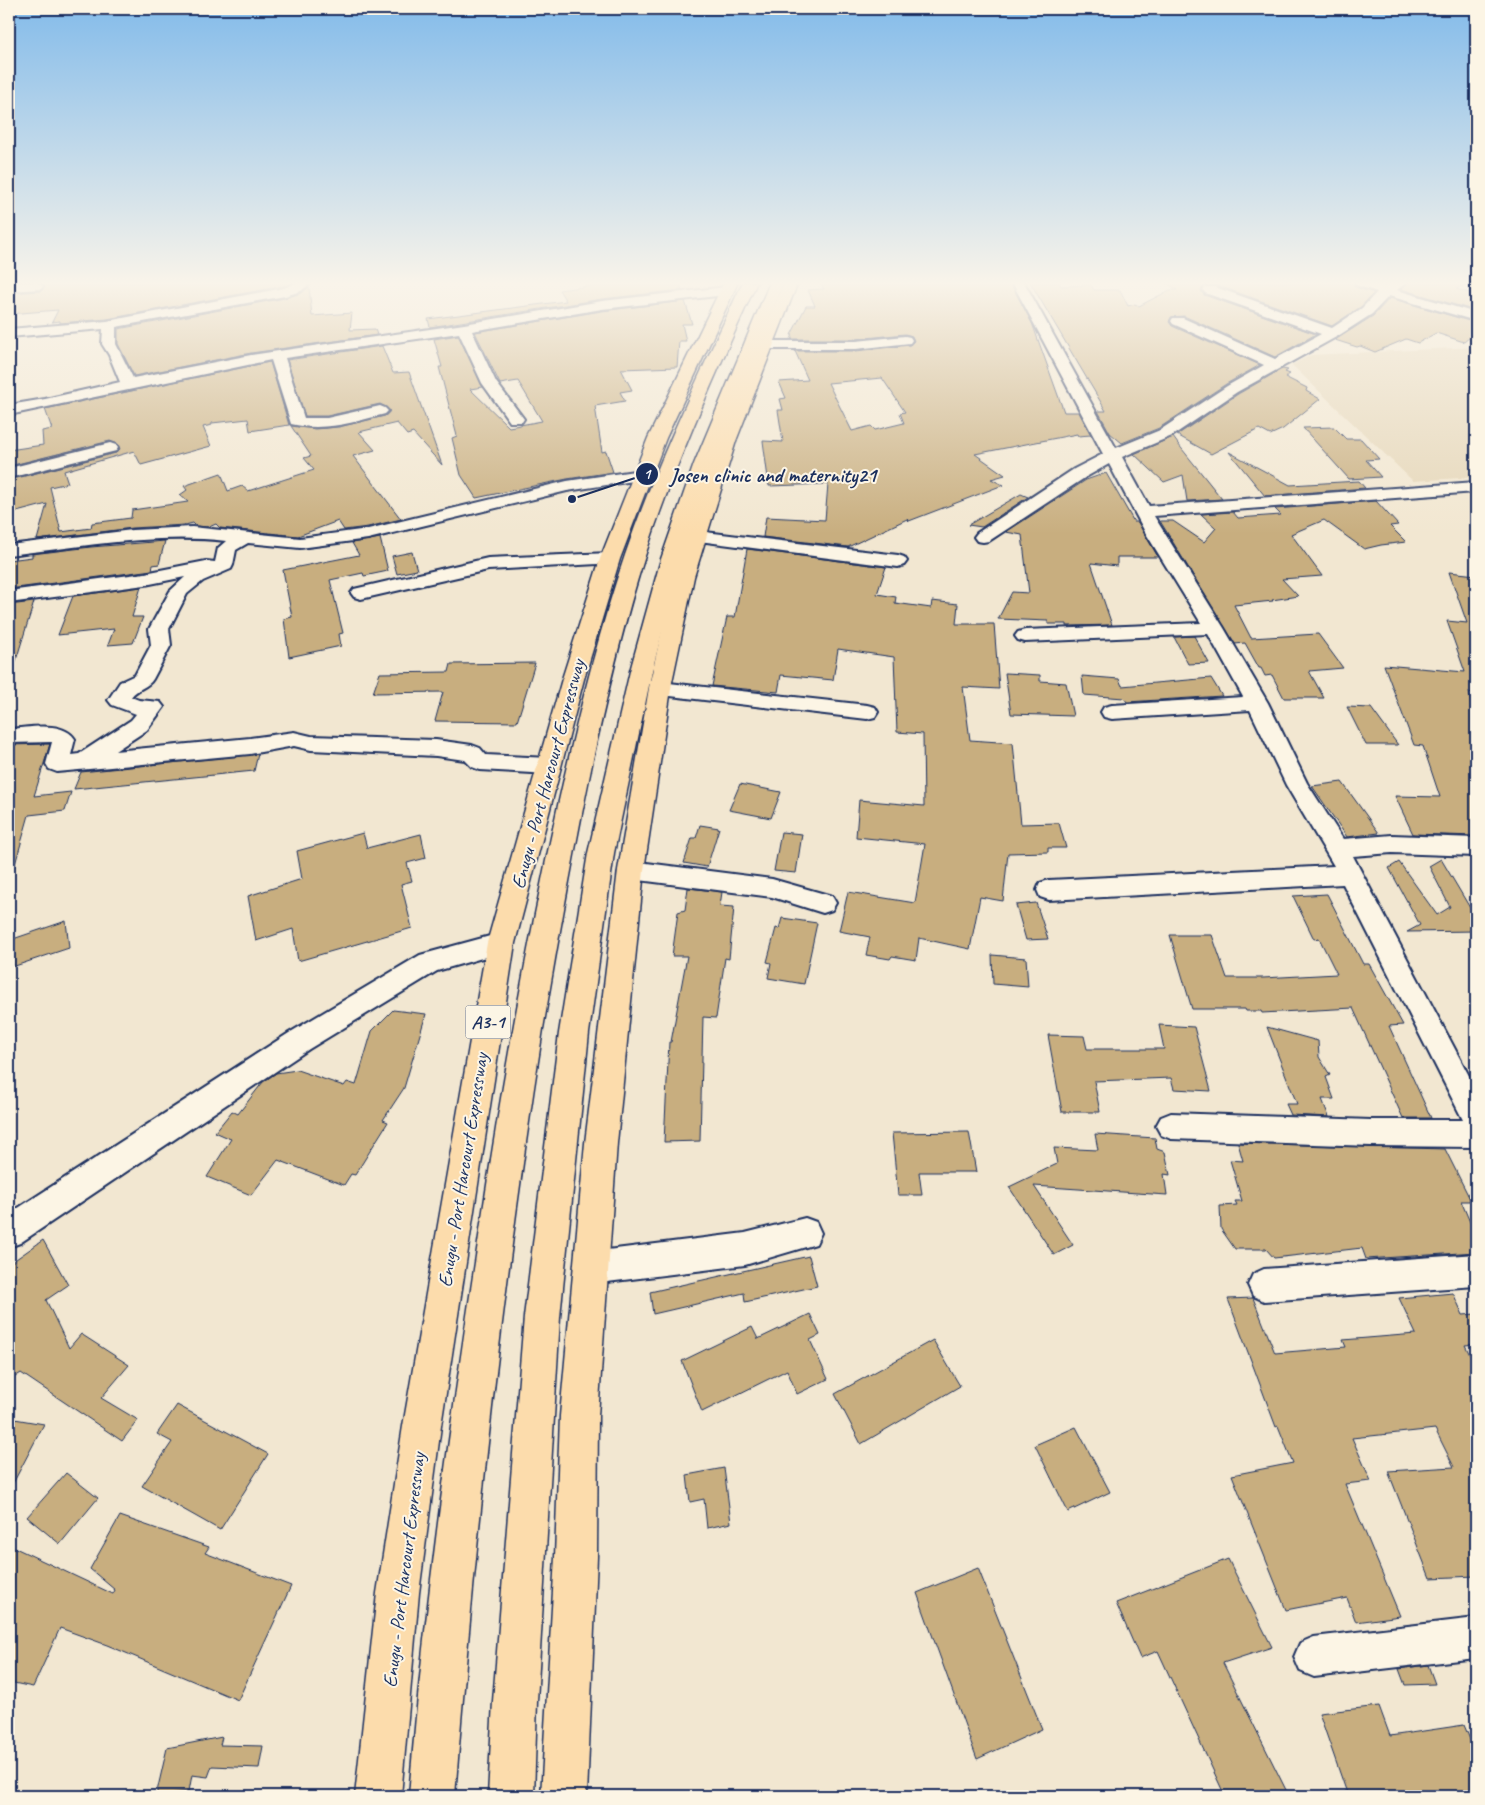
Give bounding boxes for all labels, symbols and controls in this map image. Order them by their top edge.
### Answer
callout: Josen clinic and maternity21 [635,456,887,492]
text: Josen clinic and maternity21 [668,462,879,489]
text: 1 [644,465,653,484]
street label: Enugu - Port Harcourt Expressway [505,655,591,891]
road number: A3-1 [466,1006,510,1038]
street label: Enugu - Port Harcourt Expressway [432,1049,494,1289]
street label: Enugu - Port Harcourt Expressway [377,1449,431,1689]

